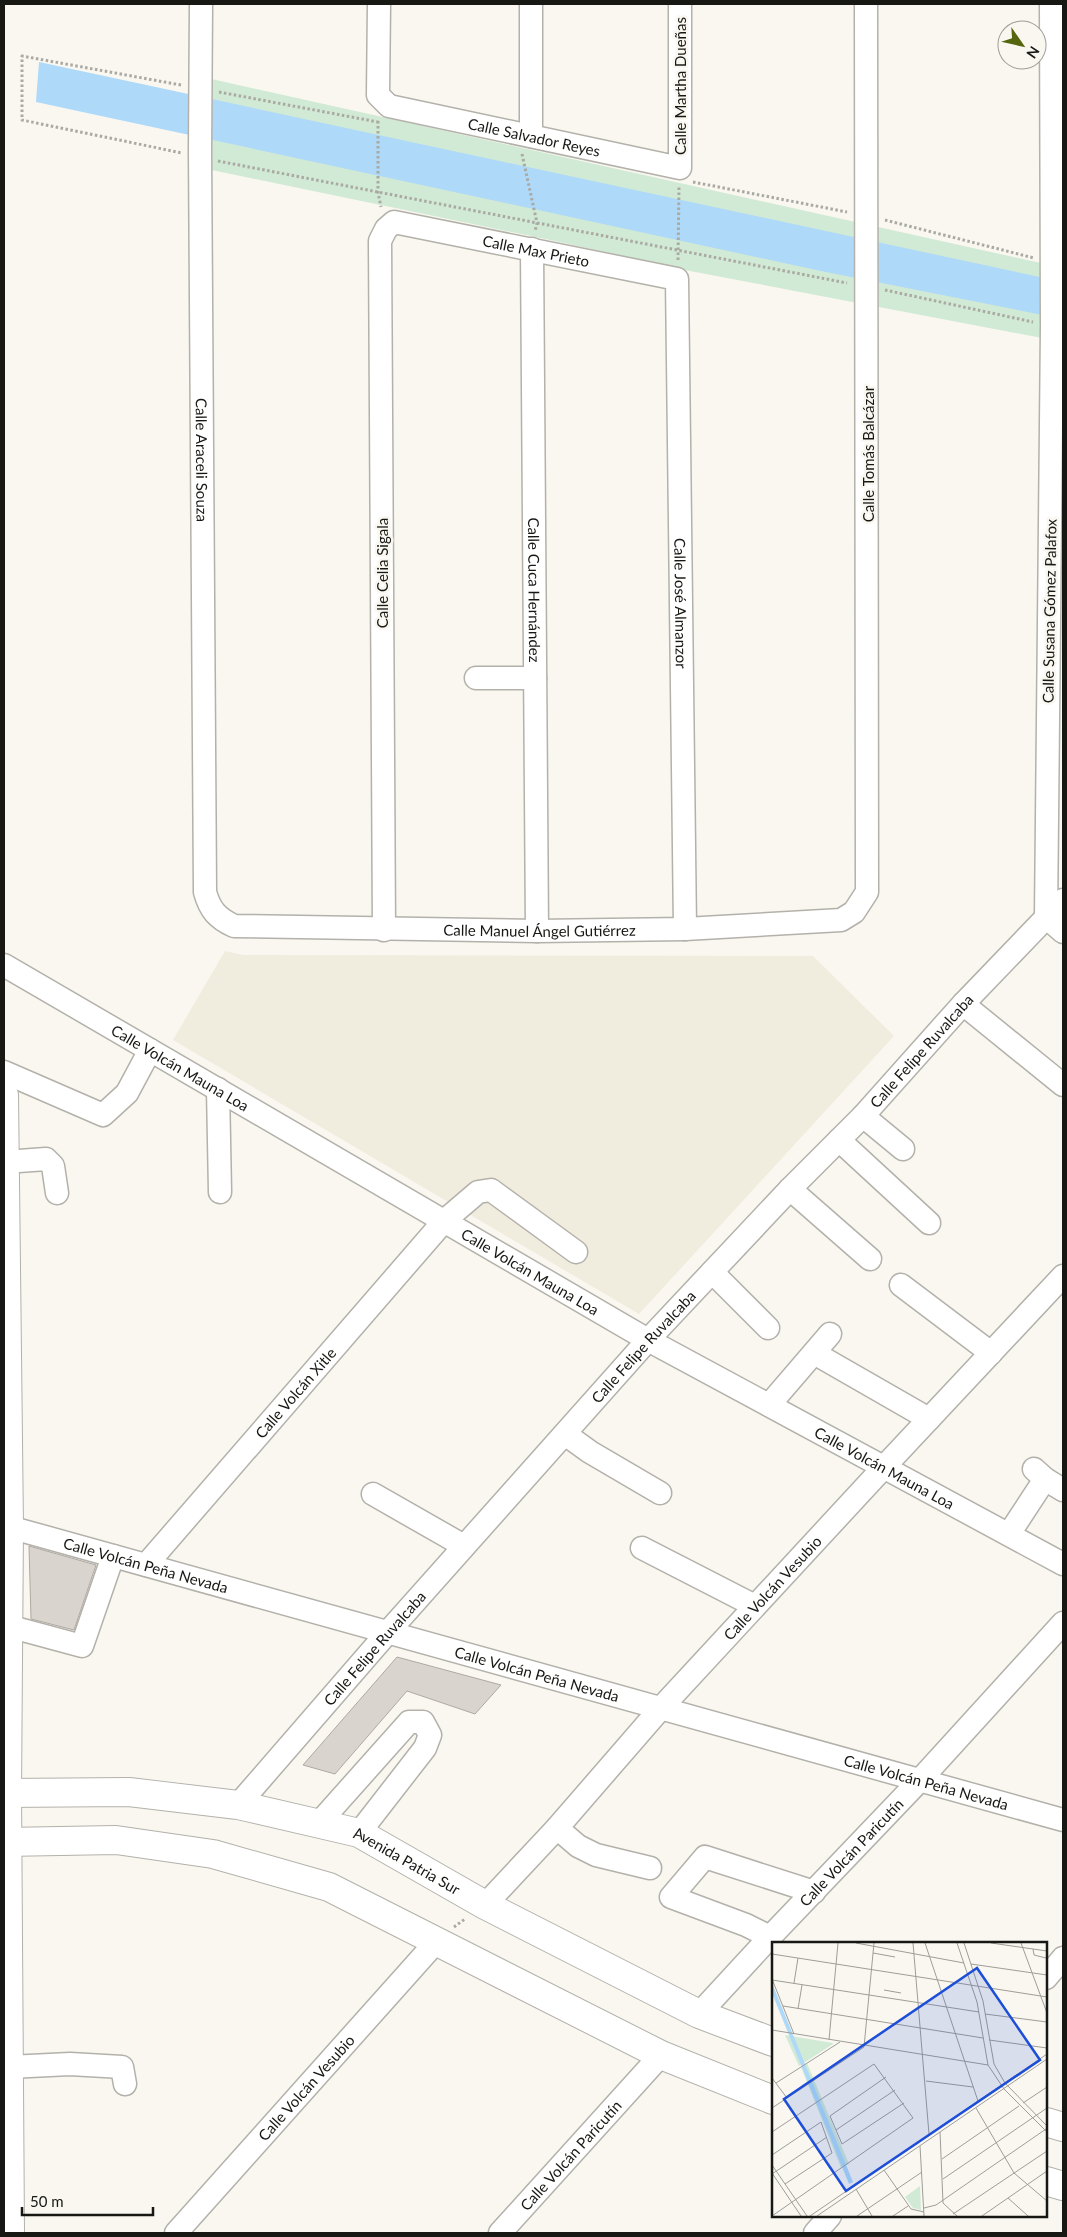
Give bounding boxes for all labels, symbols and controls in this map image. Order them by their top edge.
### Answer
street label: Calle Martha Dueñas [671,17,689,155]
north arrow [997,20,1047,70]
text: N [1023,43,1043,62]
street label: Calle Salvador Reyes [466,114,602,160]
street label: Calle Max Prieto [481,231,591,270]
street label: Calle Tomás Balcázar [859,385,877,522]
street label: Calle Araceli Souza [193,398,212,522]
street label: Calle Cuca Hernández [525,517,544,663]
street label: Calle Celia Sigala [373,518,391,628]
street label: Calle Susana Gómez Palafox [1038,518,1060,703]
street label: Calle José Almanzor [671,538,691,669]
street label: Calle Manuel Ángel Gutiérrez [443,920,636,940]
street label: Calle Felipe Ruvalcaba [866,990,977,1111]
street label: Calle Volcán Mauna Loa [108,1021,252,1115]
street label: Calle Volcán Mauna Loa [458,1224,602,1319]
street label: Calle Felipe Ruvalcaba [587,1286,699,1406]
street label: Calle Volcán Xitle [251,1344,339,1442]
street label: Calle Volcán Mauna Loa [812,1423,958,1513]
street label: Calle Volcán Vesubio [720,1532,825,1644]
street label: Calle Volcán Peña Nevada [62,1534,230,1596]
street label: Calle Felipe Ruvalcaba [320,1587,429,1709]
street label: Calle Volcán Peña Nevada [453,1642,621,1705]
street label: Calle Volcán Peña Nevada [842,1751,1010,1813]
street label: Calle Volcán Paricutín [795,1795,907,1910]
street label: Avenida Patria Sur [352,1823,464,1898]
inset map [772,1942,1047,2217]
street label: Calle Volcán Vesubio [254,2031,358,2144]
street label: Calle Volcán Paricutín [516,2096,625,2214]
scale bar [22,2184,154,2216]
text: 50 m [30,2192,64,2210]

